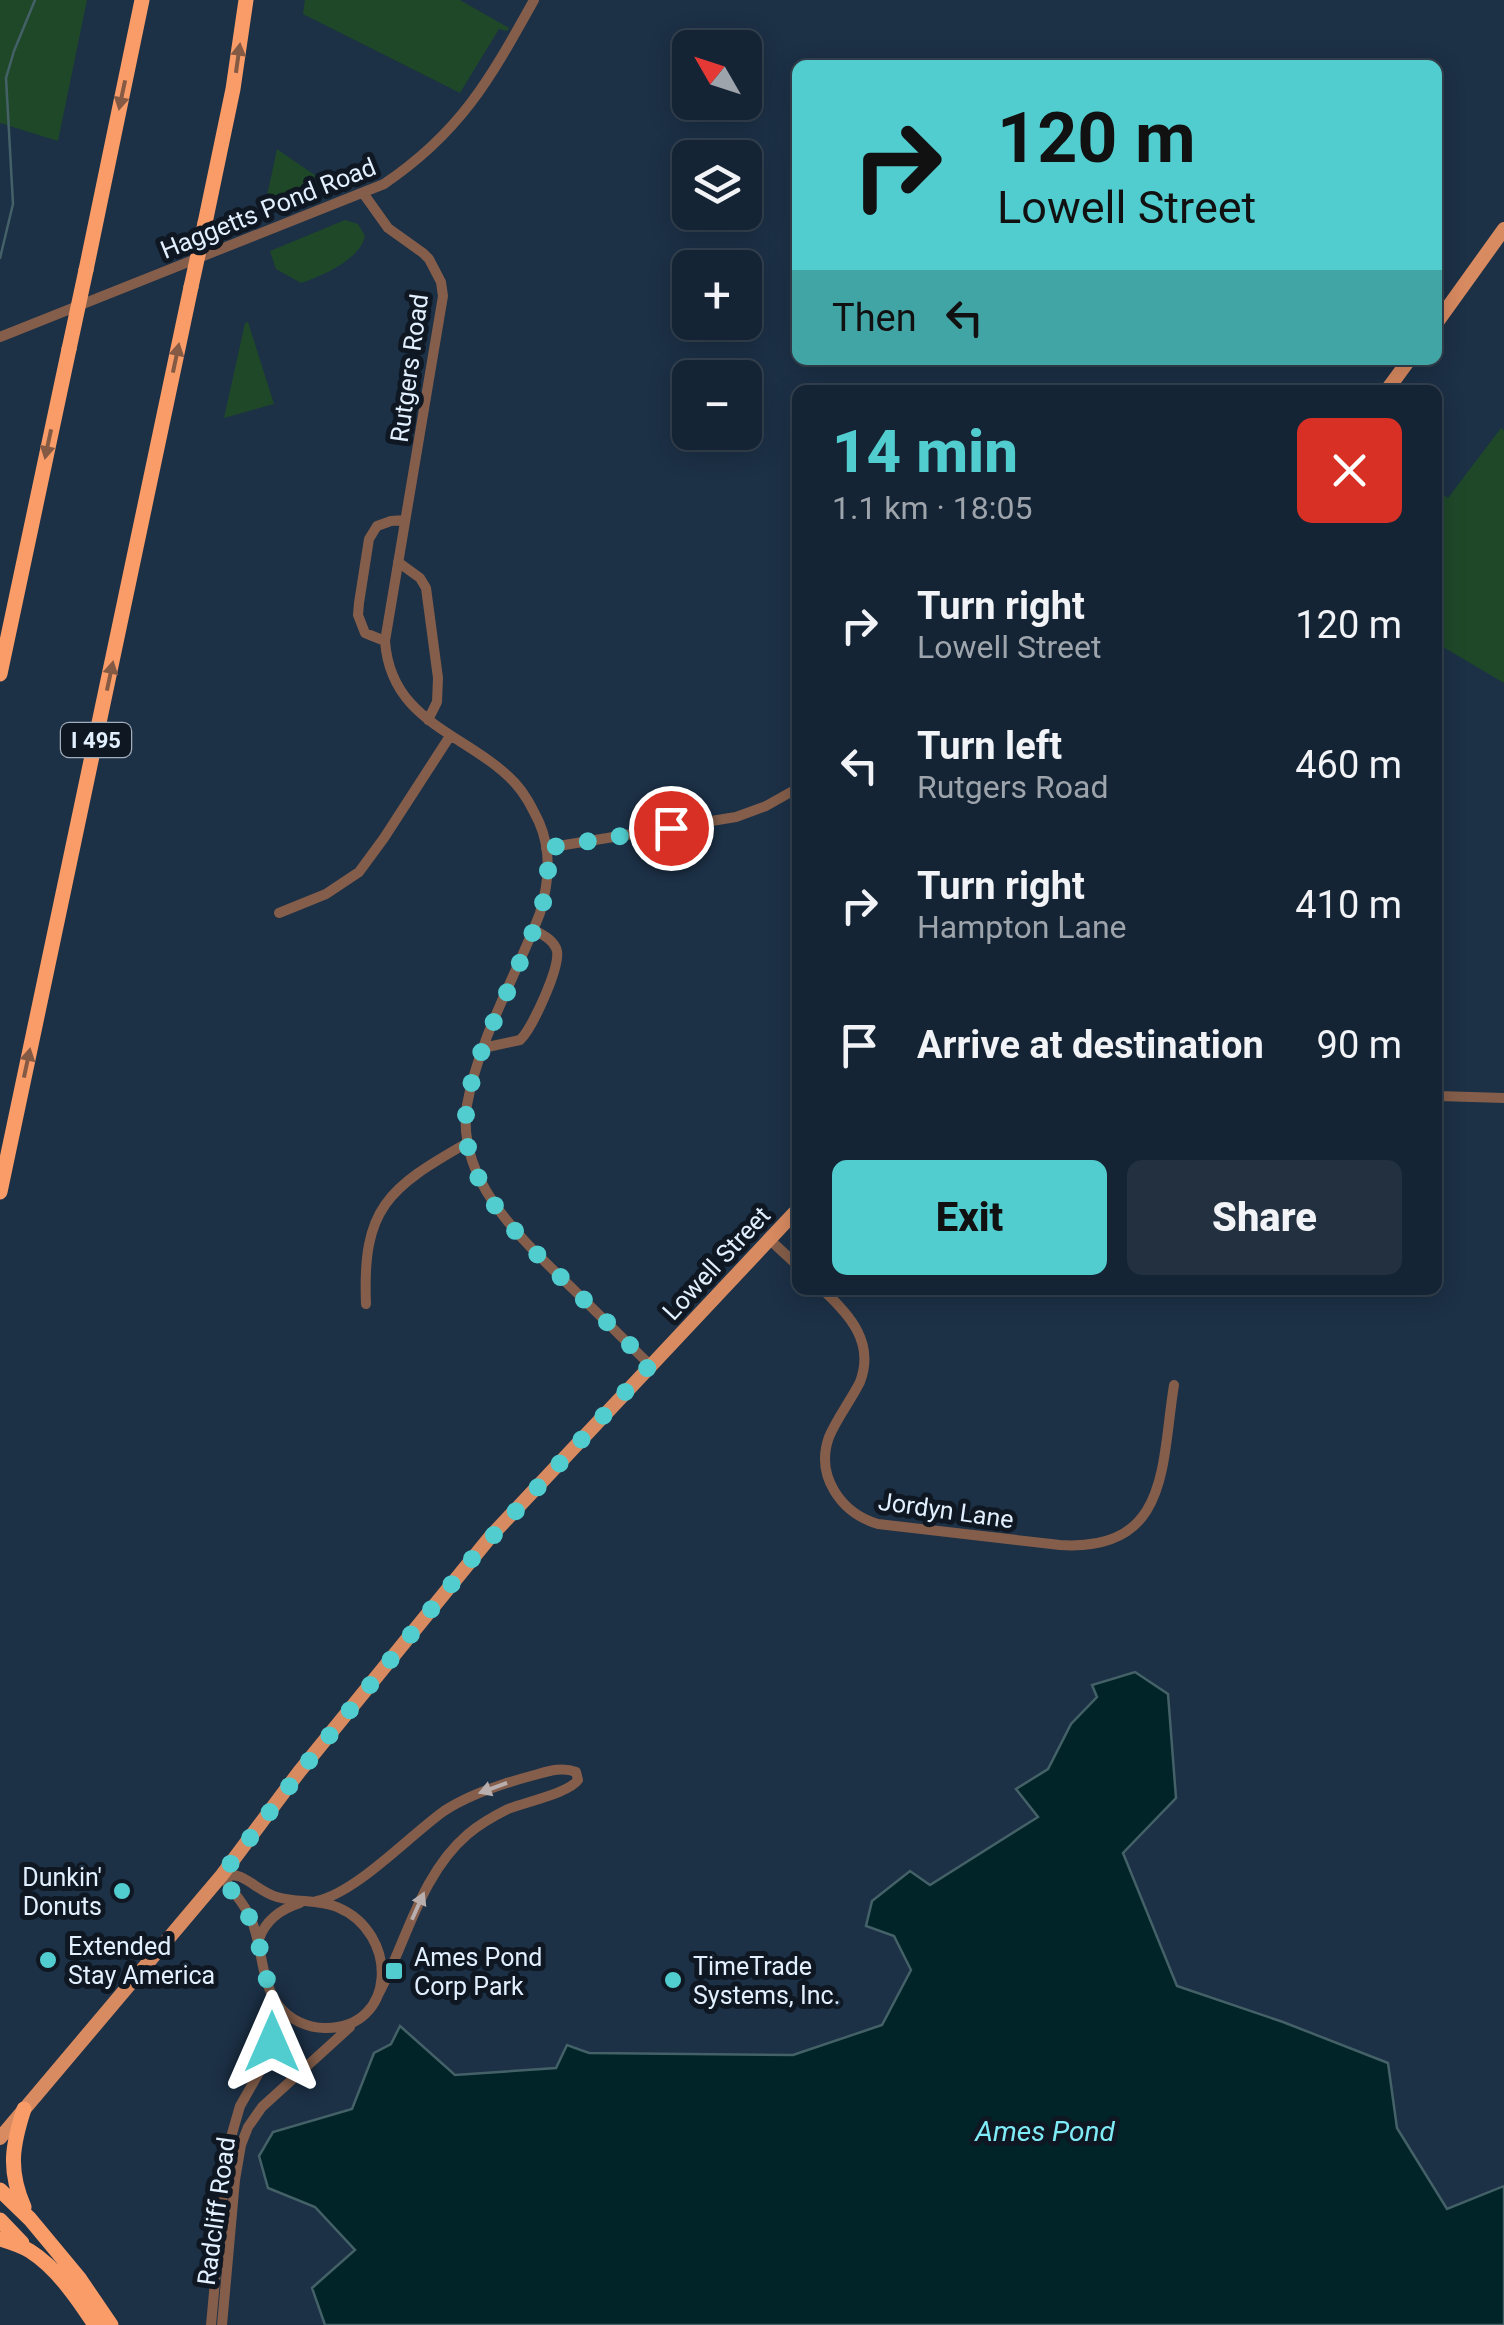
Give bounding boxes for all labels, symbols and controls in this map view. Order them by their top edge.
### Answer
north arrow [672,30,762,120]
map controls [672,30,762,450]
one-way arrow [230,42,246,74]
one-way arrow [114,80,130,111]
text: 120 m [997,97,1196,179]
icon: right [832,100,962,230]
button: layers [672,140,762,230]
street label: Haggetts Pond Road [156,152,380,265]
text: Lowell Street [997,181,1256,234]
button: + [672,250,762,340]
icon: left [937,290,992,345]
street label: Rutgers Road [385,292,434,444]
text: Then [832,296,917,340]
one-way arrow [169,342,184,373]
button: − [672,360,762,450]
text: 14 min [832,416,1018,487]
button: close [1297,418,1402,523]
one-way arrow [40,429,56,460]
text: 1.1 km · 18:05 [832,489,1033,527]
text: Turn right [917,584,1085,628]
icon: right [832,598,887,653]
text: 120 m [1295,603,1402,647]
text: Lowell Street [917,628,1101,666]
one-way arrow [102,660,118,691]
road number: I 495 [61,723,131,757]
text: Turn left [917,724,1062,768]
icon: left [832,738,887,793]
text: 460 m [1295,743,1402,787]
text: Rutgers Road [917,768,1108,806]
pin [629,786,714,871]
icon: arrive [644,801,699,856]
text: Turn right [917,864,1085,908]
icon: right [832,878,887,933]
text: 410 m [1295,883,1402,927]
text: Hampton Lane [917,908,1127,946]
icon: arrive [832,1018,887,1073]
text: Arrive at destination [917,1023,1264,1067]
text: 90 m [1317,1023,1402,1067]
one-way arrow [20,1047,36,1078]
button: Exit [832,1160,1107,1275]
button: Share [1127,1160,1402,1275]
street label: Lowell Street [657,1201,776,1326]
street label: Jordyn Lane [876,1487,1015,1534]
one-way arrow [478,1781,508,1796]
place label: Dunkin' Donuts [22,1863,102,1921]
marker: Dunkin' Donuts [111,1880,133,1902]
one-way arrow [410,1892,426,1921]
place label: Extended Stay America [68,1932,215,1990]
place label: Ames Pond Corp Park [414,1943,542,2001]
marker: Extended Stay America [37,1949,59,1971]
place label: TimeTrade Systems, Inc. [693,1952,840,2010]
marker: Ames Pond Corp Park [383,1960,405,1982]
marker: TimeTrade Systems, Inc. [662,1969,684,1991]
position arrow [220,1990,324,2094]
water label: Ames Pond [973,2115,1115,2148]
street label: Radcliff Road [192,2135,241,2287]

